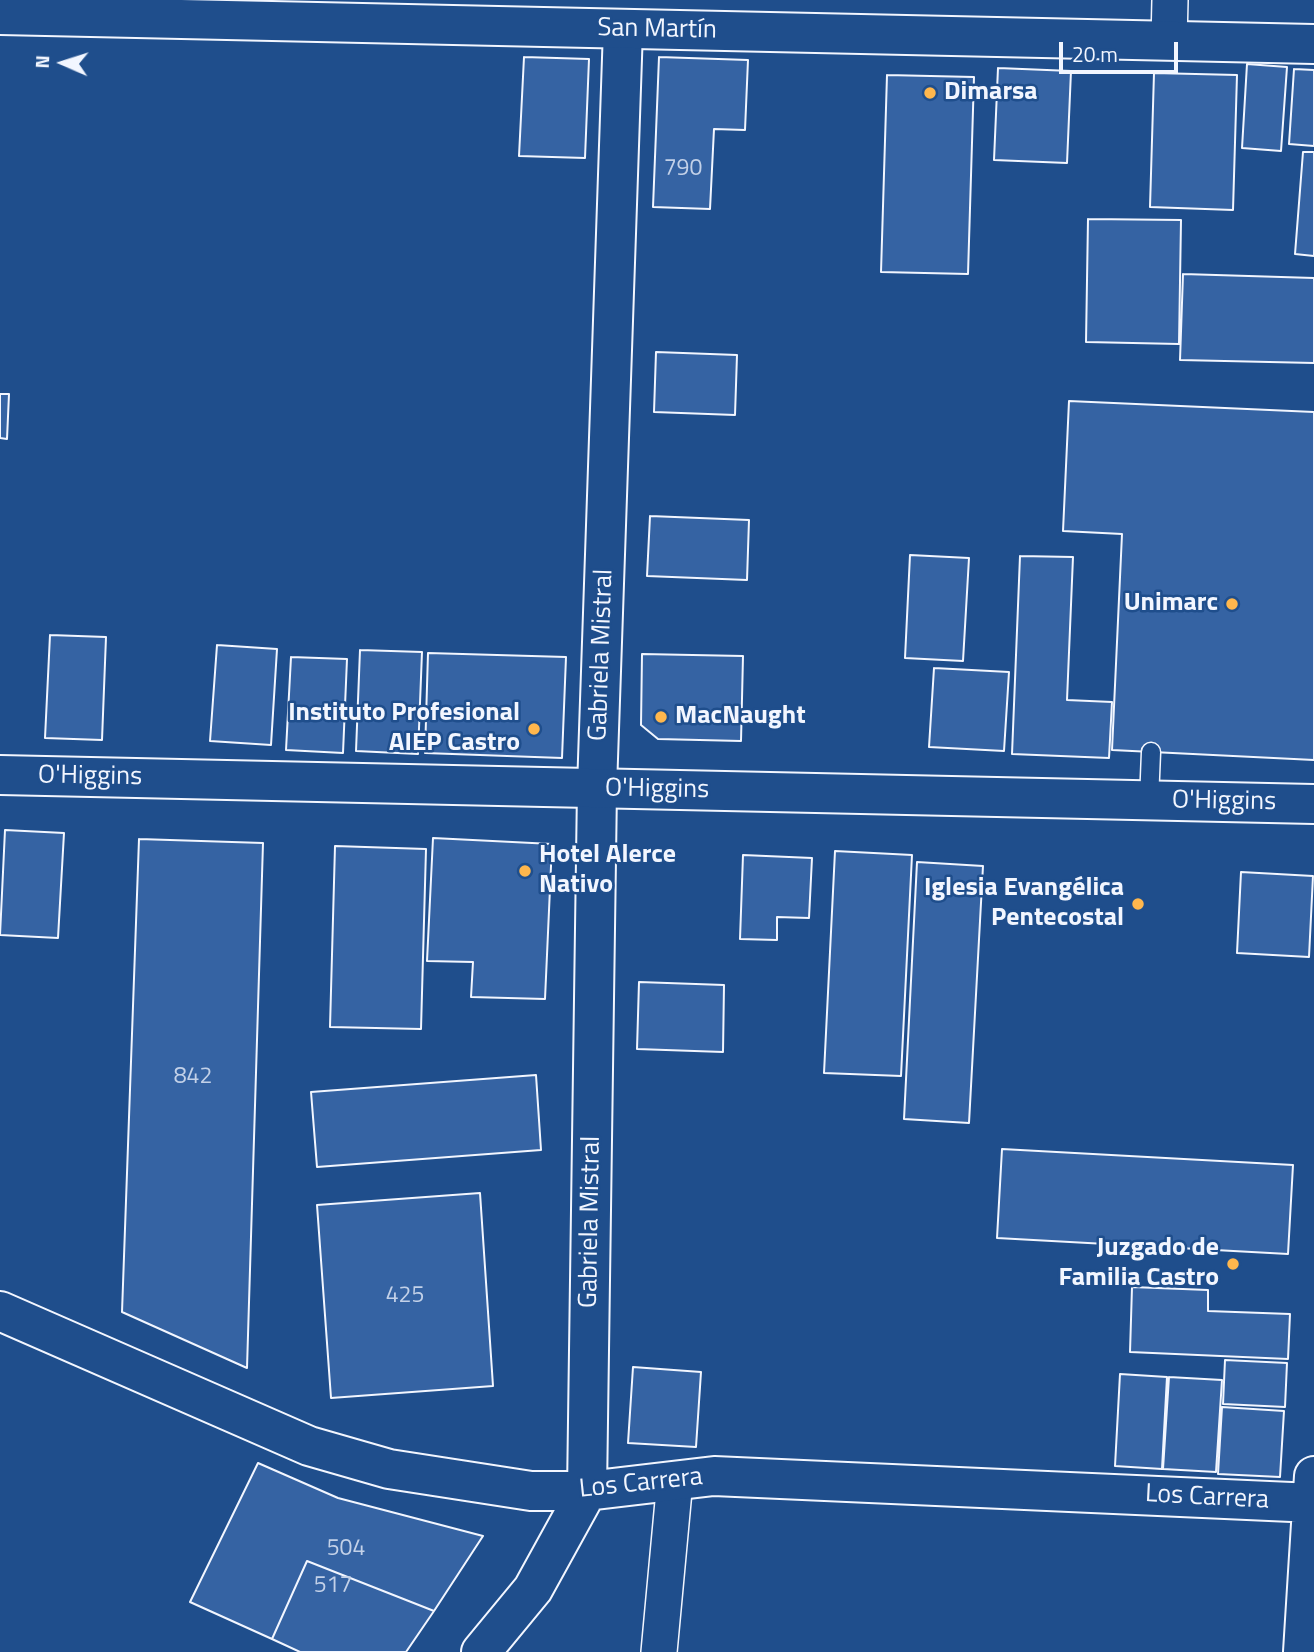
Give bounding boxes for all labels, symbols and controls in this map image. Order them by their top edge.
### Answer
street label: San Martín [597,13,717,47]
north arrow [28,28,98,98]
scale bar [1062,28,1181,72]
text: 20 m [1072,38,1118,70]
text: N [27,55,56,69]
place label: Dimarsa [944,77,1038,109]
marker: Dimarsa [922,85,938,101]
house number: 790 [664,155,702,183]
street label: Gabriela Mistral [583,568,621,742]
place label: Unimarc [1124,588,1218,620]
marker: Unimarc [1224,596,1240,612]
place label: Instituto Profesional AIEP Castro [288,698,520,760]
place label: MacNaught [675,701,806,733]
marker: MacNaught [653,709,669,725]
marker: Instituto Profesional AIEP Castro [526,721,542,737]
street label: O'Higgins [38,760,142,794]
street label: O'Higgins [605,773,709,807]
street label: O'Higgins [1172,785,1276,819]
place label: Hotel Alerce Nativo [539,840,676,902]
marker: Hotel Alerce Nativo [517,863,533,879]
place label: Iglesia Evangélica Pentecostal [924,873,1124,934]
marker: Iglesia Evangélica Pentecostal [1130,896,1146,912]
house number: 842 [174,1063,212,1091]
street label: Gabriela Mistral [574,1136,608,1308]
place label: Juzgado de Familia Castro [1058,1233,1219,1294]
marker: Juzgado de Familia Castro [1225,1256,1241,1272]
house number: 425 [386,1282,424,1310]
street label: Los Carrera [578,1462,704,1506]
street label: Los Carrera [1144,1479,1270,1517]
house number: 504 [327,1535,365,1563]
house number: 517 [314,1572,352,1600]

